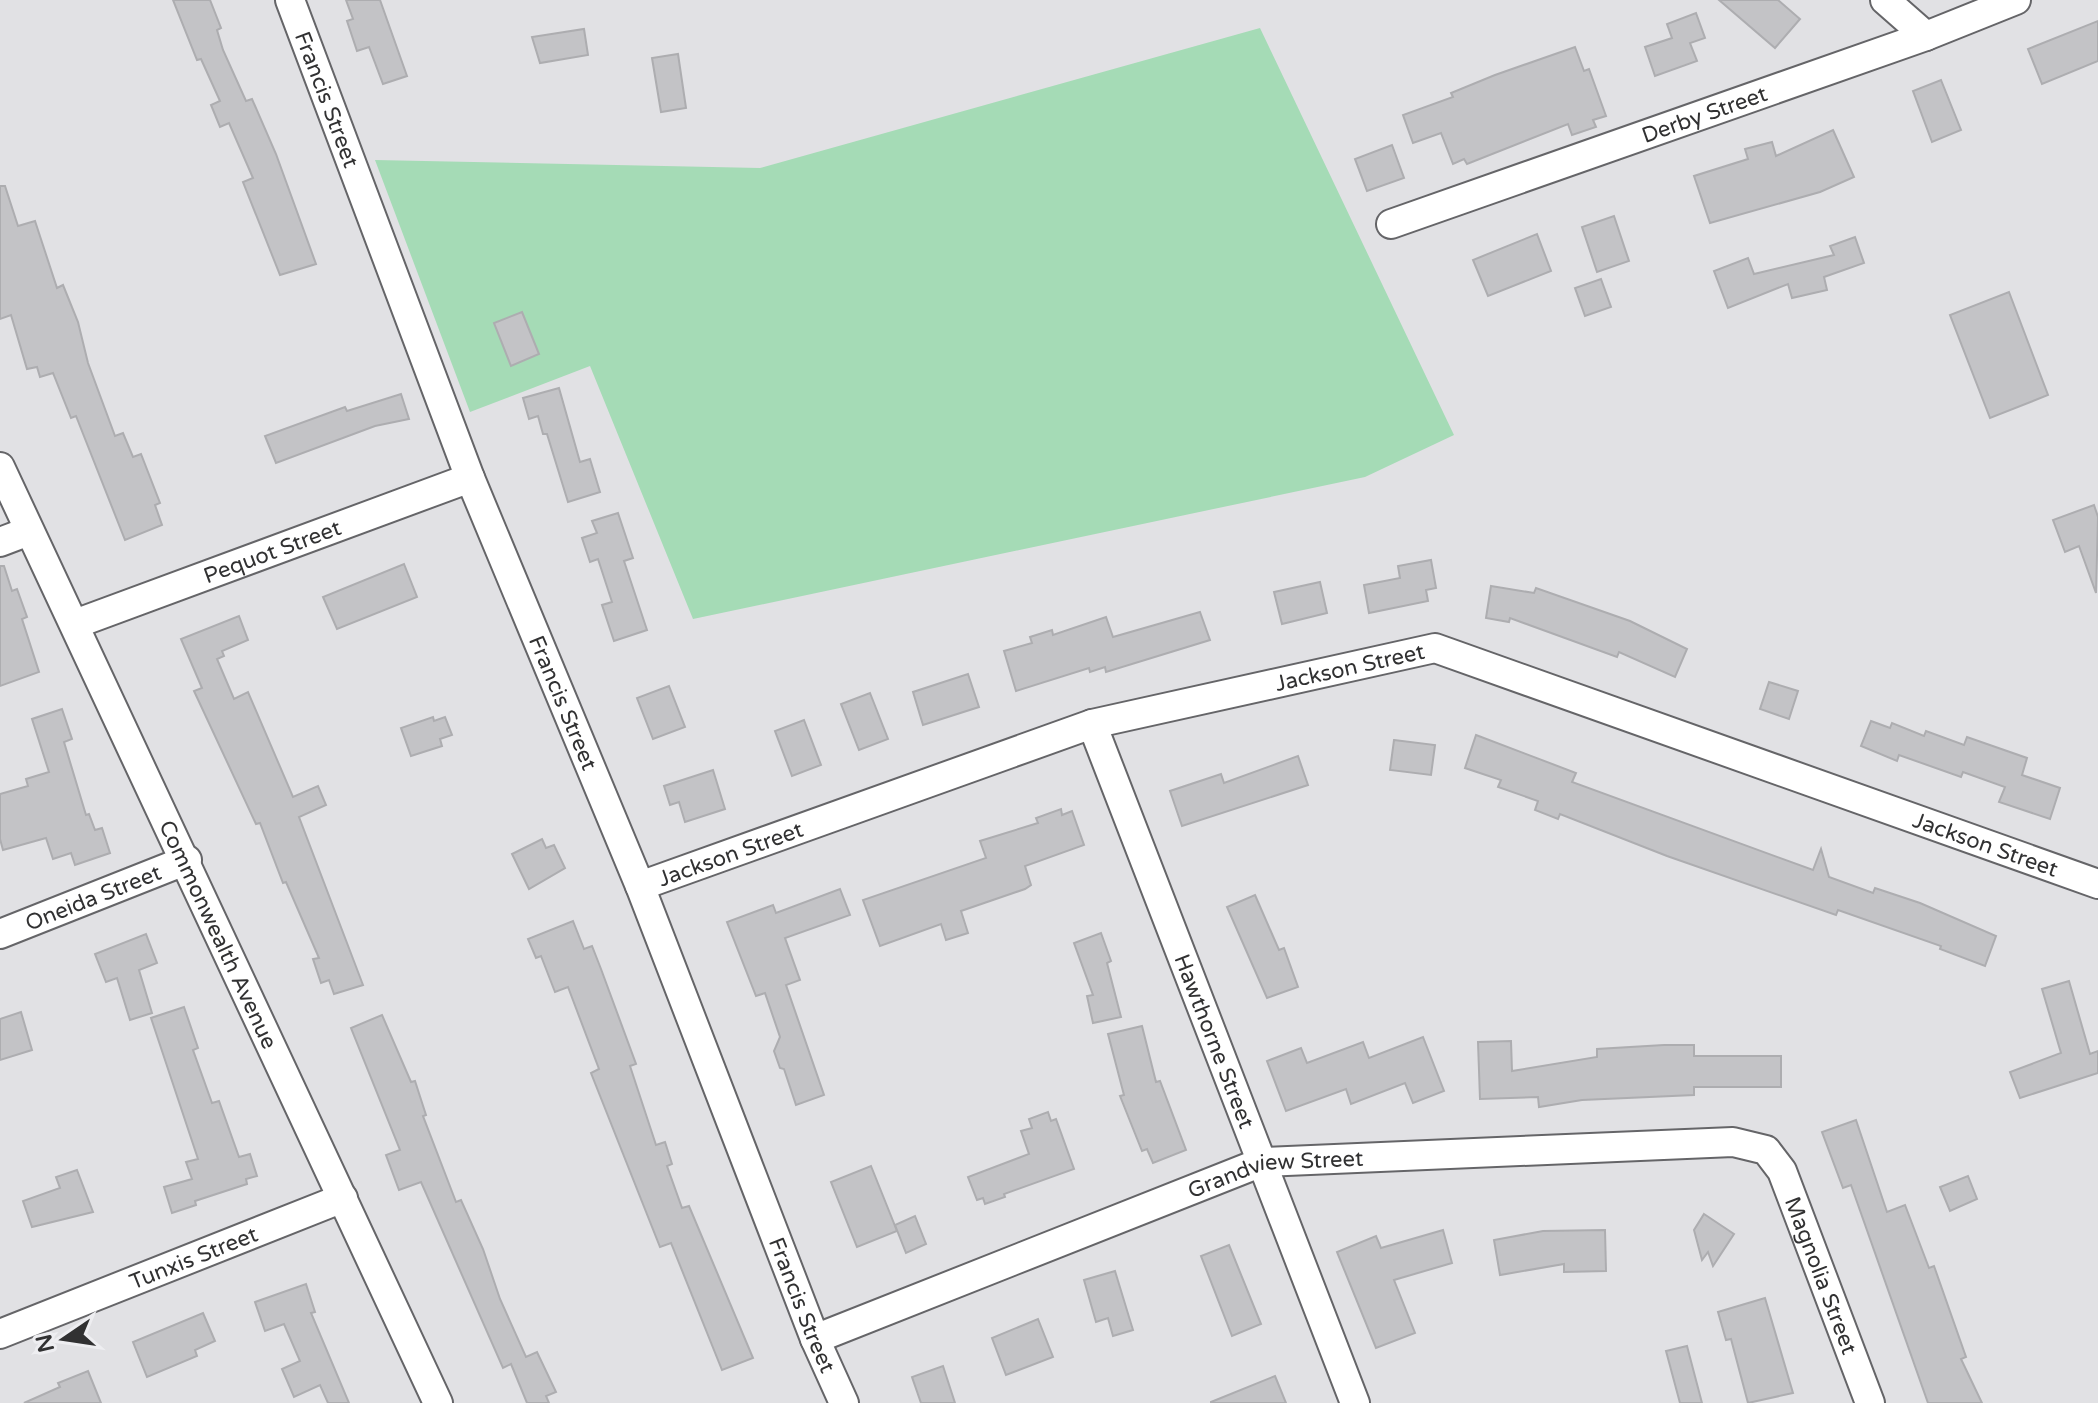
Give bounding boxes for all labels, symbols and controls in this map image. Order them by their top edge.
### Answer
street label: Francis Street [289,28,364,171]
street label: Derby Street [1638,81,1771,149]
street label: Pequot Street [200,515,345,589]
street label: Francis Street [523,632,602,774]
street label: Jackson Street [1273,639,1427,697]
street label: Jackson Street [1909,807,2061,883]
street label: Commonwealth Avenue [153,816,282,1053]
street label: Jackson Street [655,817,807,892]
street label: Oneida Street [22,860,165,937]
street label: Hawthorne Street [1168,951,1259,1132]
street label: Grandview Street [1184,1146,1364,1204]
street label: Magnolia Street [1779,1193,1862,1358]
street label: Tunxis Street [126,1221,261,1295]
street label: Francis Street [763,1234,841,1377]
north arrow [24,1299,104,1379]
text: N [31,1332,60,1355]

